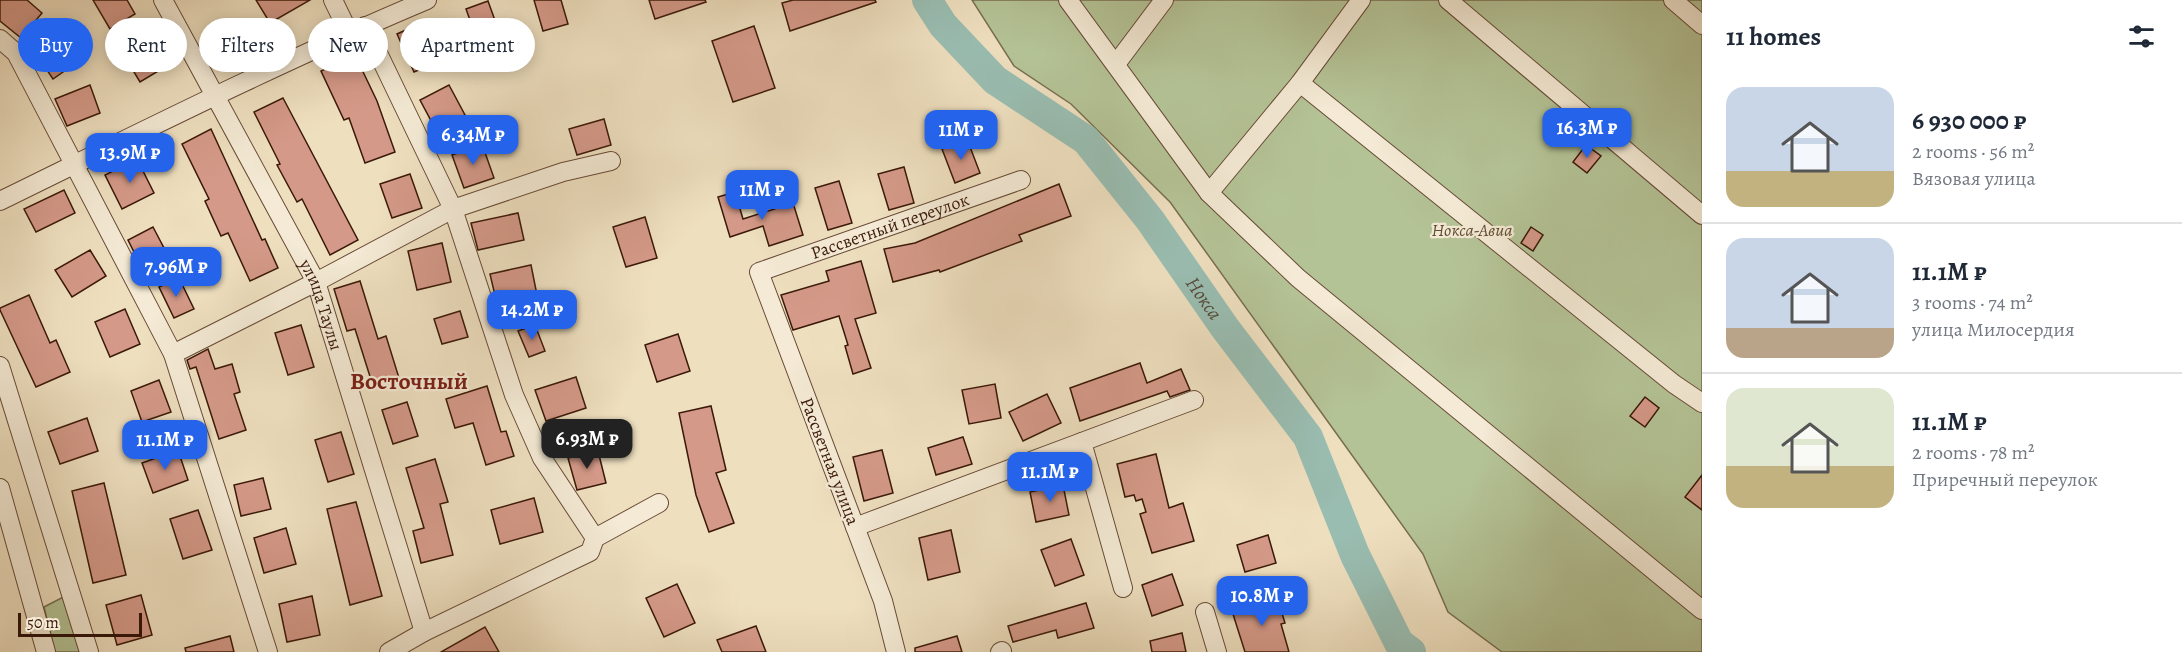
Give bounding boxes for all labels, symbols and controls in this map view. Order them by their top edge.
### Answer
chip: Buy [18,18,93,72]
chip: Rent [105,18,187,72]
chip: Filters [199,18,296,72]
chip: New [308,18,388,72]
chip: Apartment [400,18,535,72]
text: 11 homes [1726,19,1821,54]
icon: filters [2125,20,2158,53]
text: 6 930 000 ₽ [1912,103,2026,138]
pin: 16.3M ₽ [1532,108,1642,159]
pin: 11M ₽ [919,110,1003,161]
icon: home [1774,111,1846,183]
text: 16.3M ₽ [1556,114,1618,141]
pin: 6.34M ₽ [418,115,528,166]
text: 11M ₽ [939,116,983,143]
text: 6.34M ₽ [441,121,505,148]
pin: 13.9M ₽ [75,133,185,184]
text: 2 rooms · 56 m² [1912,138,2034,165]
text: 13.9M ₽ [100,139,160,166]
text: Вязовая улица [1912,165,2036,192]
pin: 11M ₽ [720,170,804,221]
text: 11M ₽ [740,176,784,203]
street label: Рассветный переулок [807,187,972,265]
park label: Нокса-Авиа [1431,218,1513,242]
pin: 7.96M ₽ [121,247,231,298]
text: 7.96M ₽ [144,253,208,280]
street label: улица Таулы [293,254,348,353]
text: 11.1M ₽ [1912,254,1987,289]
icon: home [1774,262,1846,334]
water label: Нокса [1179,271,1228,325]
text: 3 rooms · 74 m² [1912,289,2033,316]
pin: 14.2M ₽ [477,290,587,341]
text: 14.2M ₽ [501,296,563,323]
text: улица Милосердия [1912,316,2075,343]
district label: Восточный [350,365,468,397]
street label: Рассветная улица [795,394,866,529]
text: 11.1M ₽ [1912,404,1987,439]
icon: home [1774,412,1846,484]
pin: 6.93M ₽ [532,419,642,470]
pin: 11.1M ₽ [110,420,220,471]
text: 6.93M ₽ [555,425,619,452]
text: 11.1M ₽ [136,426,194,453]
text: 2 rooms · 78 m² [1912,439,2035,466]
pin: 11.1M ₽ [995,452,1105,503]
text: 11.1M ₽ [1021,458,1079,485]
text: Приречный переулок [1912,466,2098,493]
pin: 10.8M ₽ [1207,576,1317,627]
text: 10.8M ₽ [1231,582,1293,609]
scale bar [18,610,142,638]
text: 50 m [27,612,59,634]

